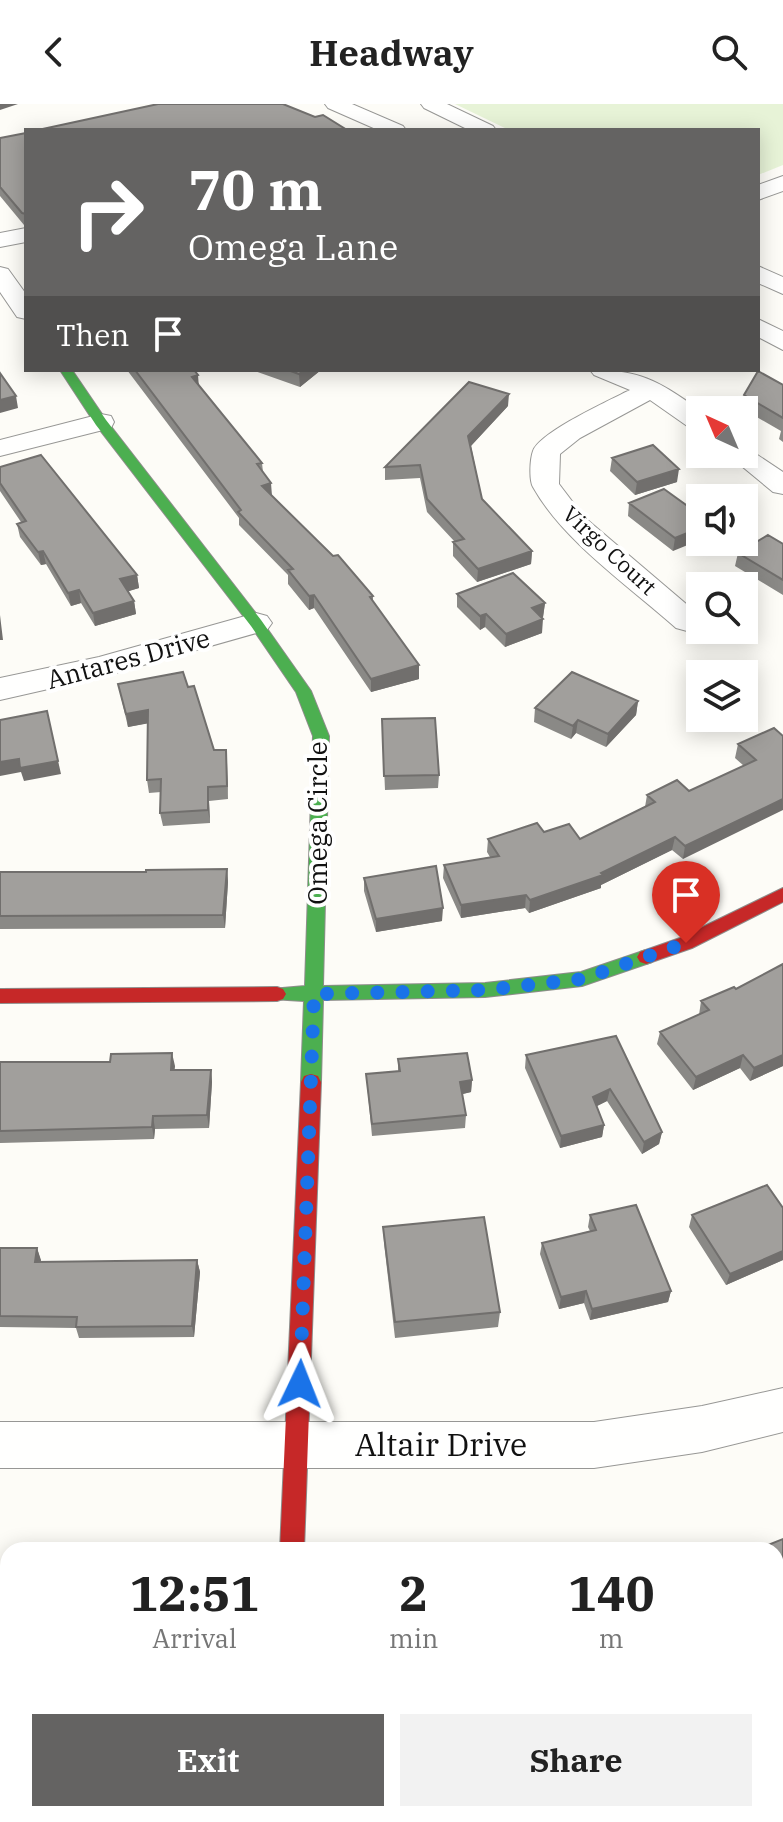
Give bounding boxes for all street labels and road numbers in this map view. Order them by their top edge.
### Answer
street label: Virgo Court [557,499,663,601]
street label: Antares Drive [43,620,213,696]
street label: Omega Circle [300,741,334,905]
street label: Altair Drive [355,1423,527,1465]

